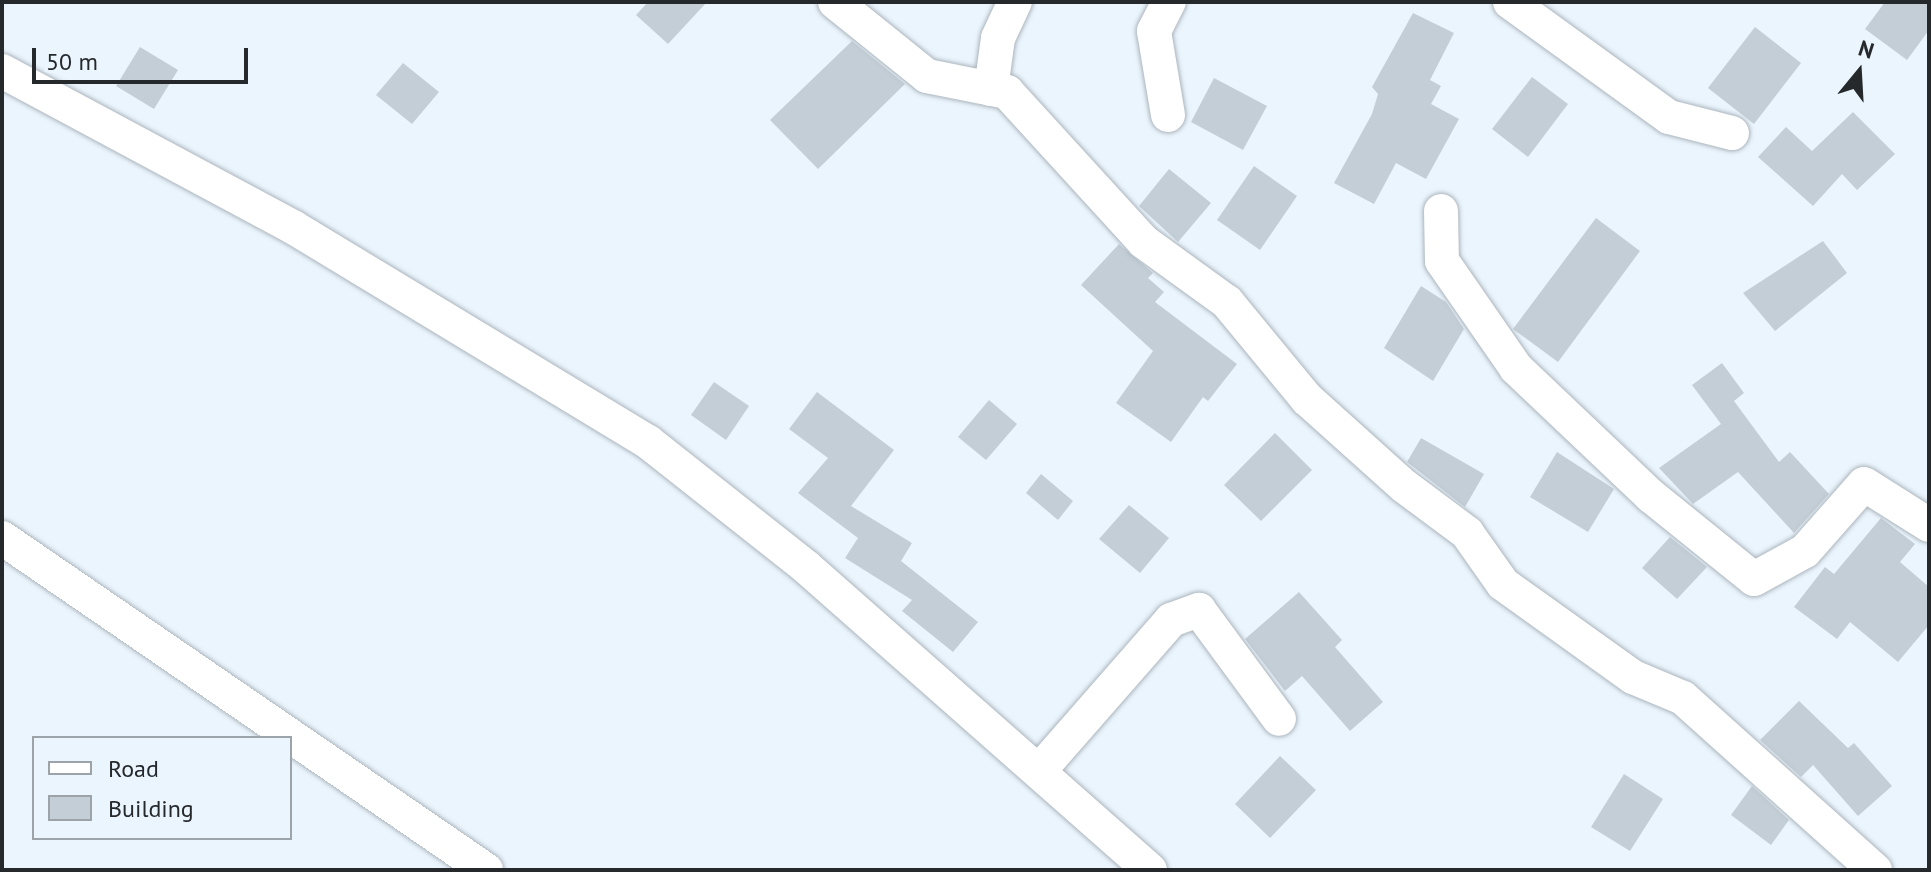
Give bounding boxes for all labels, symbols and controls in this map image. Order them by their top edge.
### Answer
scale bar [36,32,252,82]
north arrow [1819,32,1899,112]
text: N [1855,34,1878,65]
text: 50 m [46,46,98,77]
legend [32,736,292,840]
text: Road [108,753,159,784]
text: Building [108,793,194,824]

